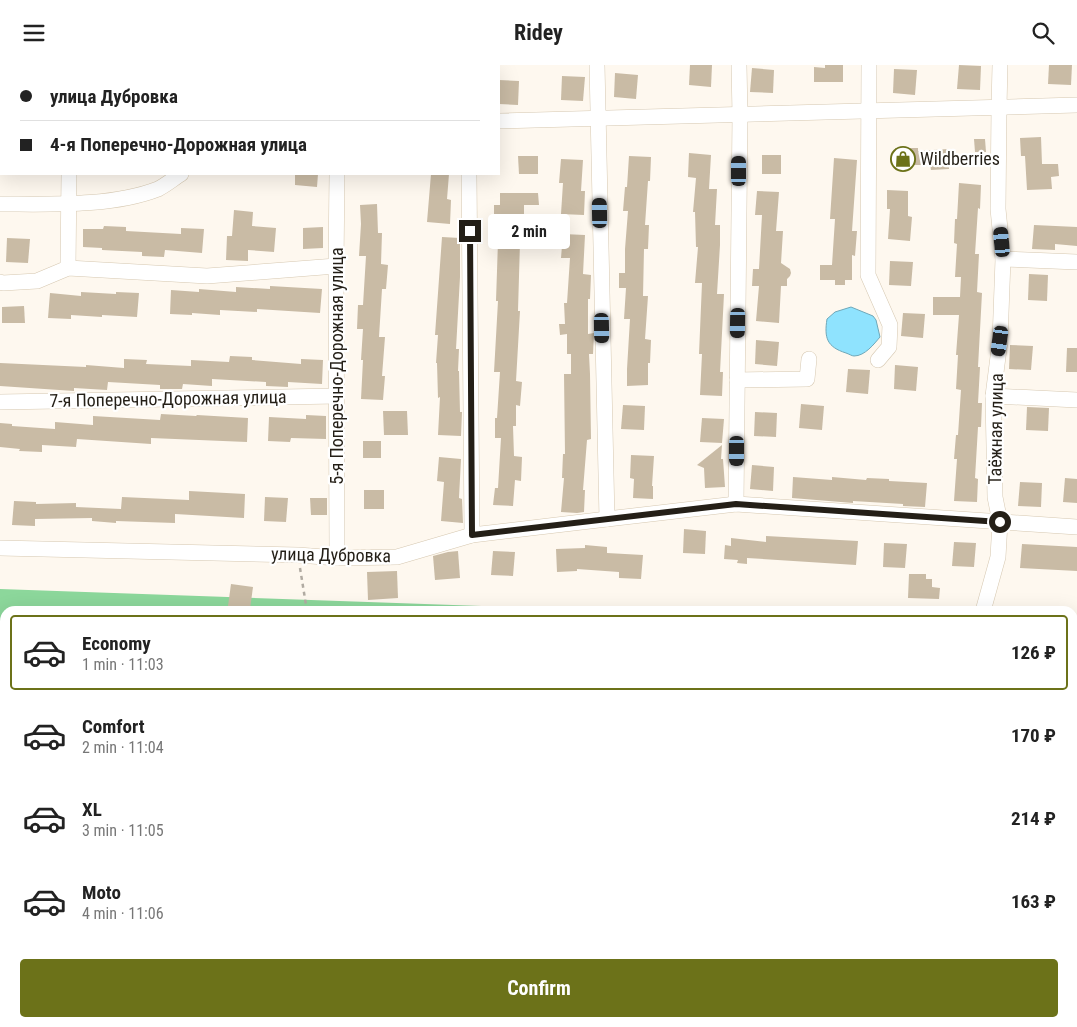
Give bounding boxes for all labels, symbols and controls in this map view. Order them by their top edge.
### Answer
icon: menu [20,19,48,47]
icon: search [1029,19,1057,47]
text: Ridey [514,20,563,45]
text: улица Дубровка [50,85,178,108]
text: 4-я Поперечно-Дорожная улица [50,133,307,156]
shop icon: Wildberries [890,146,916,172]
place label: Wildberries [920,148,1000,169]
car [731,156,746,186]
car [592,198,607,228]
callout: 2 min [488,213,570,249]
route end [459,220,481,242]
text: 2 min [511,222,547,241]
car [993,226,1010,258]
street label: 5-я Поперечно-Дорожная улица [326,247,347,485]
car [730,308,745,338]
car [594,313,609,343]
car [990,325,1009,357]
street label: Таёжная улица [984,373,1007,485]
street label: 7-я Поперечно-Дорожная улица [49,386,287,411]
car [729,436,744,466]
route start [989,511,1011,533]
street label: улица Дубровка [271,543,391,566]
icon: car [22,630,67,675]
text: Economy [82,632,151,655]
text: 126 ₽ [1011,641,1056,664]
text: 1 min · 11:03 [82,655,164,674]
icon: car [22,713,67,758]
text: Comfort [82,715,145,738]
text: 170 ₽ [1011,724,1056,747]
text: 2 min · 11:04 [82,738,164,757]
icon: car [22,796,67,841]
text: XL [82,798,102,821]
text: 214 ₽ [1011,807,1056,830]
text: 3 min · 11:05 [82,821,164,840]
icon: car [22,879,67,924]
text: Moto [82,881,121,904]
text: 163 ₽ [1011,890,1056,913]
text: 4 min · 11:06 [82,904,164,923]
button: Confirm [20,959,1058,1017]

